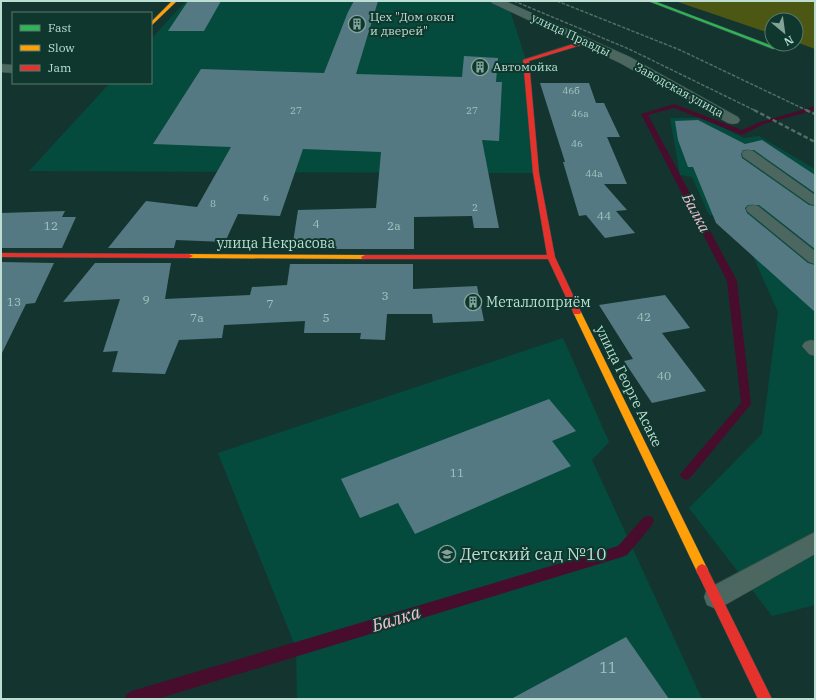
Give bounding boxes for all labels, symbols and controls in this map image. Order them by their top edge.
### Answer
place label: Цех "Дом окон и дверей" [370,9,455,38]
street label: улица Правды [529,10,613,60]
legend [12,12,152,84]
north arrow [764,12,804,52]
building icon: Цех "Дом окон и дверей" [347,14,367,34]
text: Fast [48,20,72,35]
text: N [781,33,796,49]
text: Slow [48,40,75,55]
building icon: Автомойка [470,57,490,77]
place label: Автомойка [493,59,559,74]
street label: Заводская улица [632,59,727,120]
text: Jam [48,60,72,75]
house number: 46б [562,84,580,97]
house number: 27 [290,104,302,117]
house number: 27 [466,104,478,117]
house number: 46а [571,107,589,120]
house number: 46 [571,137,583,150]
house number: 44а [585,167,603,180]
water label: Балка [678,189,715,236]
house number: 6 [263,191,269,204]
house number: 8 [210,197,216,210]
house number: 2 [472,201,478,214]
house number: 44 [597,208,611,223]
house number: 4 [312,216,320,231]
house number: 12 [44,218,58,233]
house number: 2а [387,218,401,233]
street label: улица Некрасова [217,234,335,252]
house number: 3 [381,288,389,303]
house number: 9 [142,292,150,307]
building icon: Металлоприём [463,292,483,312]
place label: Металлоприём [486,293,591,311]
house number: 13 [7,294,21,309]
house number: 7 [266,296,274,311]
house number: 42 [637,309,651,324]
house number: 7а [190,310,204,325]
house number: 5 [322,310,330,325]
street label: улица Георге Асаке [592,322,666,450]
house number: 40 [657,368,671,383]
house number: 11 [450,465,464,480]
place label: Детский сад №10 [460,543,606,565]
school or university icon: Детский сад №10 [437,544,457,564]
water label: Балка [368,600,423,637]
house number: 11 [600,659,616,677]

